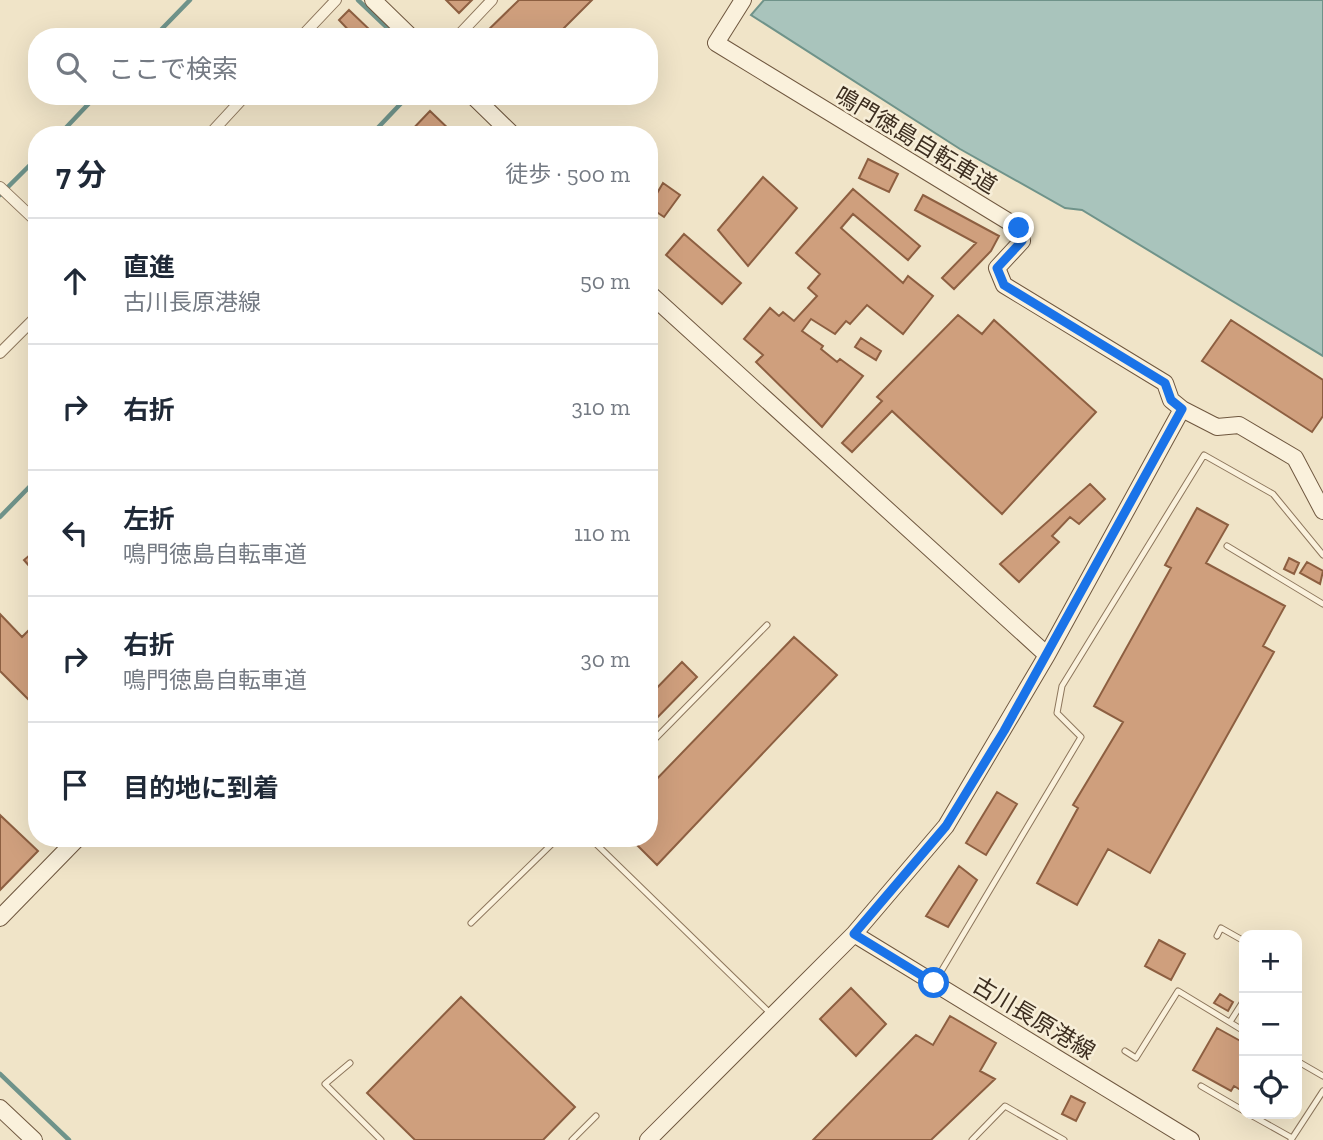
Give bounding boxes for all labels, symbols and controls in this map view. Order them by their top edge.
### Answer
search box [28,28,658,105]
icon: search [52,48,90,86]
text: ここで検索 [108,53,238,85]
street label: 鳴門徳島自転車道 [830,81,1002,199]
text: 7 分 [56,157,106,193]
text: 徒歩 · 500 m [505,160,630,188]
route end [1003,212,1034,243]
text: 直進 [123,251,175,283]
icon: ahead [56,262,94,300]
text: 50 m [580,267,630,295]
text: 古川長原港線 [123,288,261,316]
icon: right [56,388,94,426]
text: 310 m [572,393,630,421]
text: 右折 [123,394,175,426]
text: 左折 [123,503,175,535]
icon: left [56,514,94,552]
text: 110 m [574,519,630,547]
text: 鳴門徳島自転車道 [123,540,307,568]
text: 右折 [123,629,175,661]
icon: right [56,640,94,678]
text: 30 m [580,645,630,673]
text: 鳴門徳島自転車道 [123,666,307,694]
icon: arrive [56,766,94,804]
text: 目的地に到着 [123,772,279,804]
map controls [1239,930,1302,1119]
button: + [1239,930,1302,993]
route start [918,967,949,998]
street label: 古川長原港線 [968,970,1100,1066]
button: − [1239,993,1302,1056]
button: locate [1239,1056,1302,1119]

